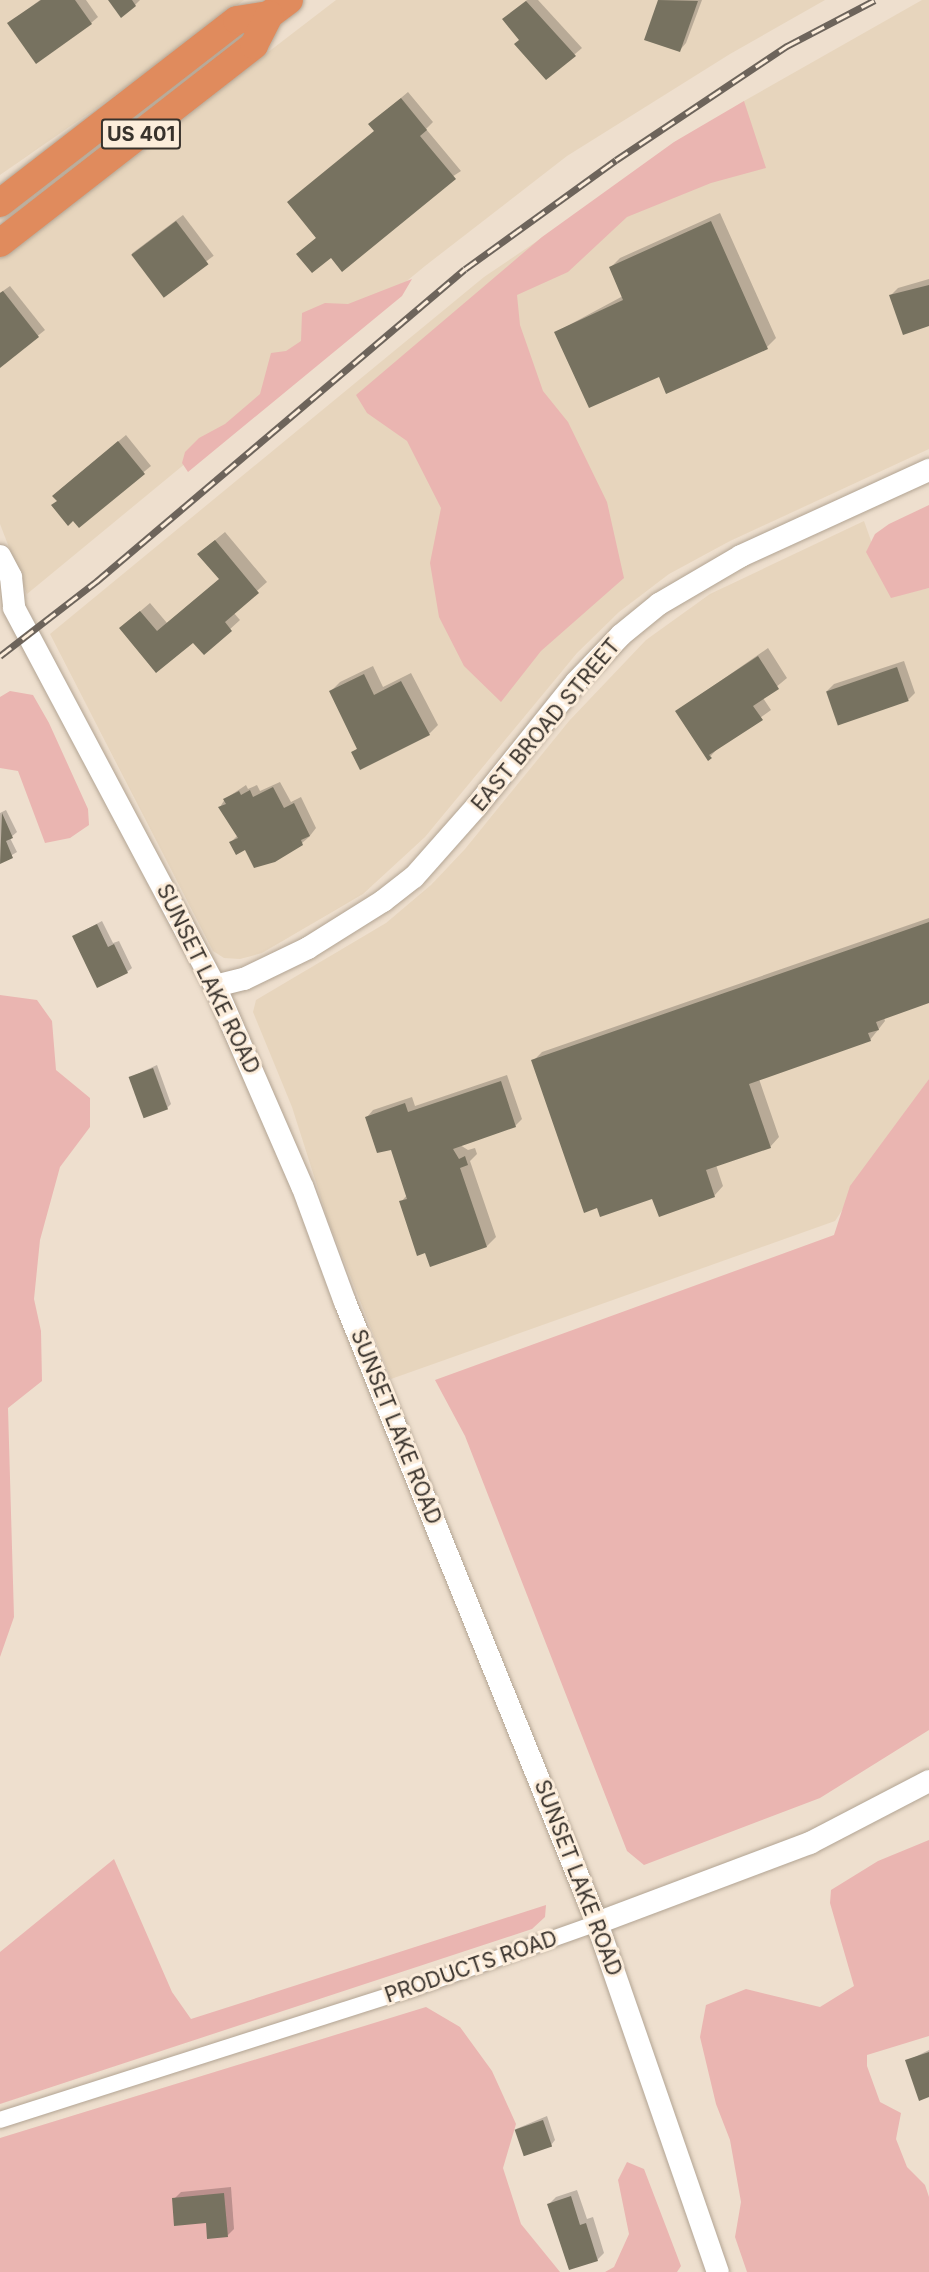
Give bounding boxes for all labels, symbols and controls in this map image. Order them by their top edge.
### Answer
road number: US 401 [100,117,182,151]
street label: EAST BROAD STREET [466,634,626,816]
street label: SUNSET LAKE ROAD [151,880,265,1078]
street label: SUNSET LAKE ROAD [345,1326,447,1528]
street label: SUNSET LAKE ROAD [529,1776,627,1980]
street label: PRODUCTS ROAD [382,1926,560,2008]

